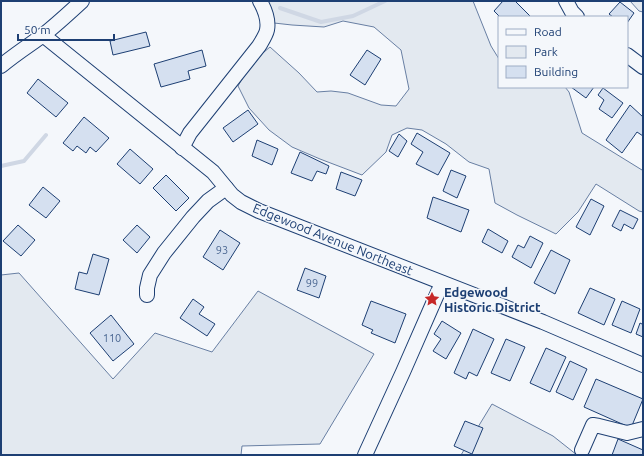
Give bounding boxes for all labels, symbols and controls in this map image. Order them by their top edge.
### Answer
scale bar [18,16,114,42]
legend [498,16,628,88]
text: 50 m [24,23,51,36]
text: Road [534,25,562,38]
text: Park [534,45,558,58]
text: Building [534,65,578,78]
street label: Edgewood Avenue Northeast [251,200,415,278]
house number: 93 [216,244,228,256]
house number: 99 [306,277,318,289]
place label: Edgewood Historic District [444,285,541,314]
place icon: Edgewood Historic District [423,290,441,308]
house number: 110 [103,332,121,344]

